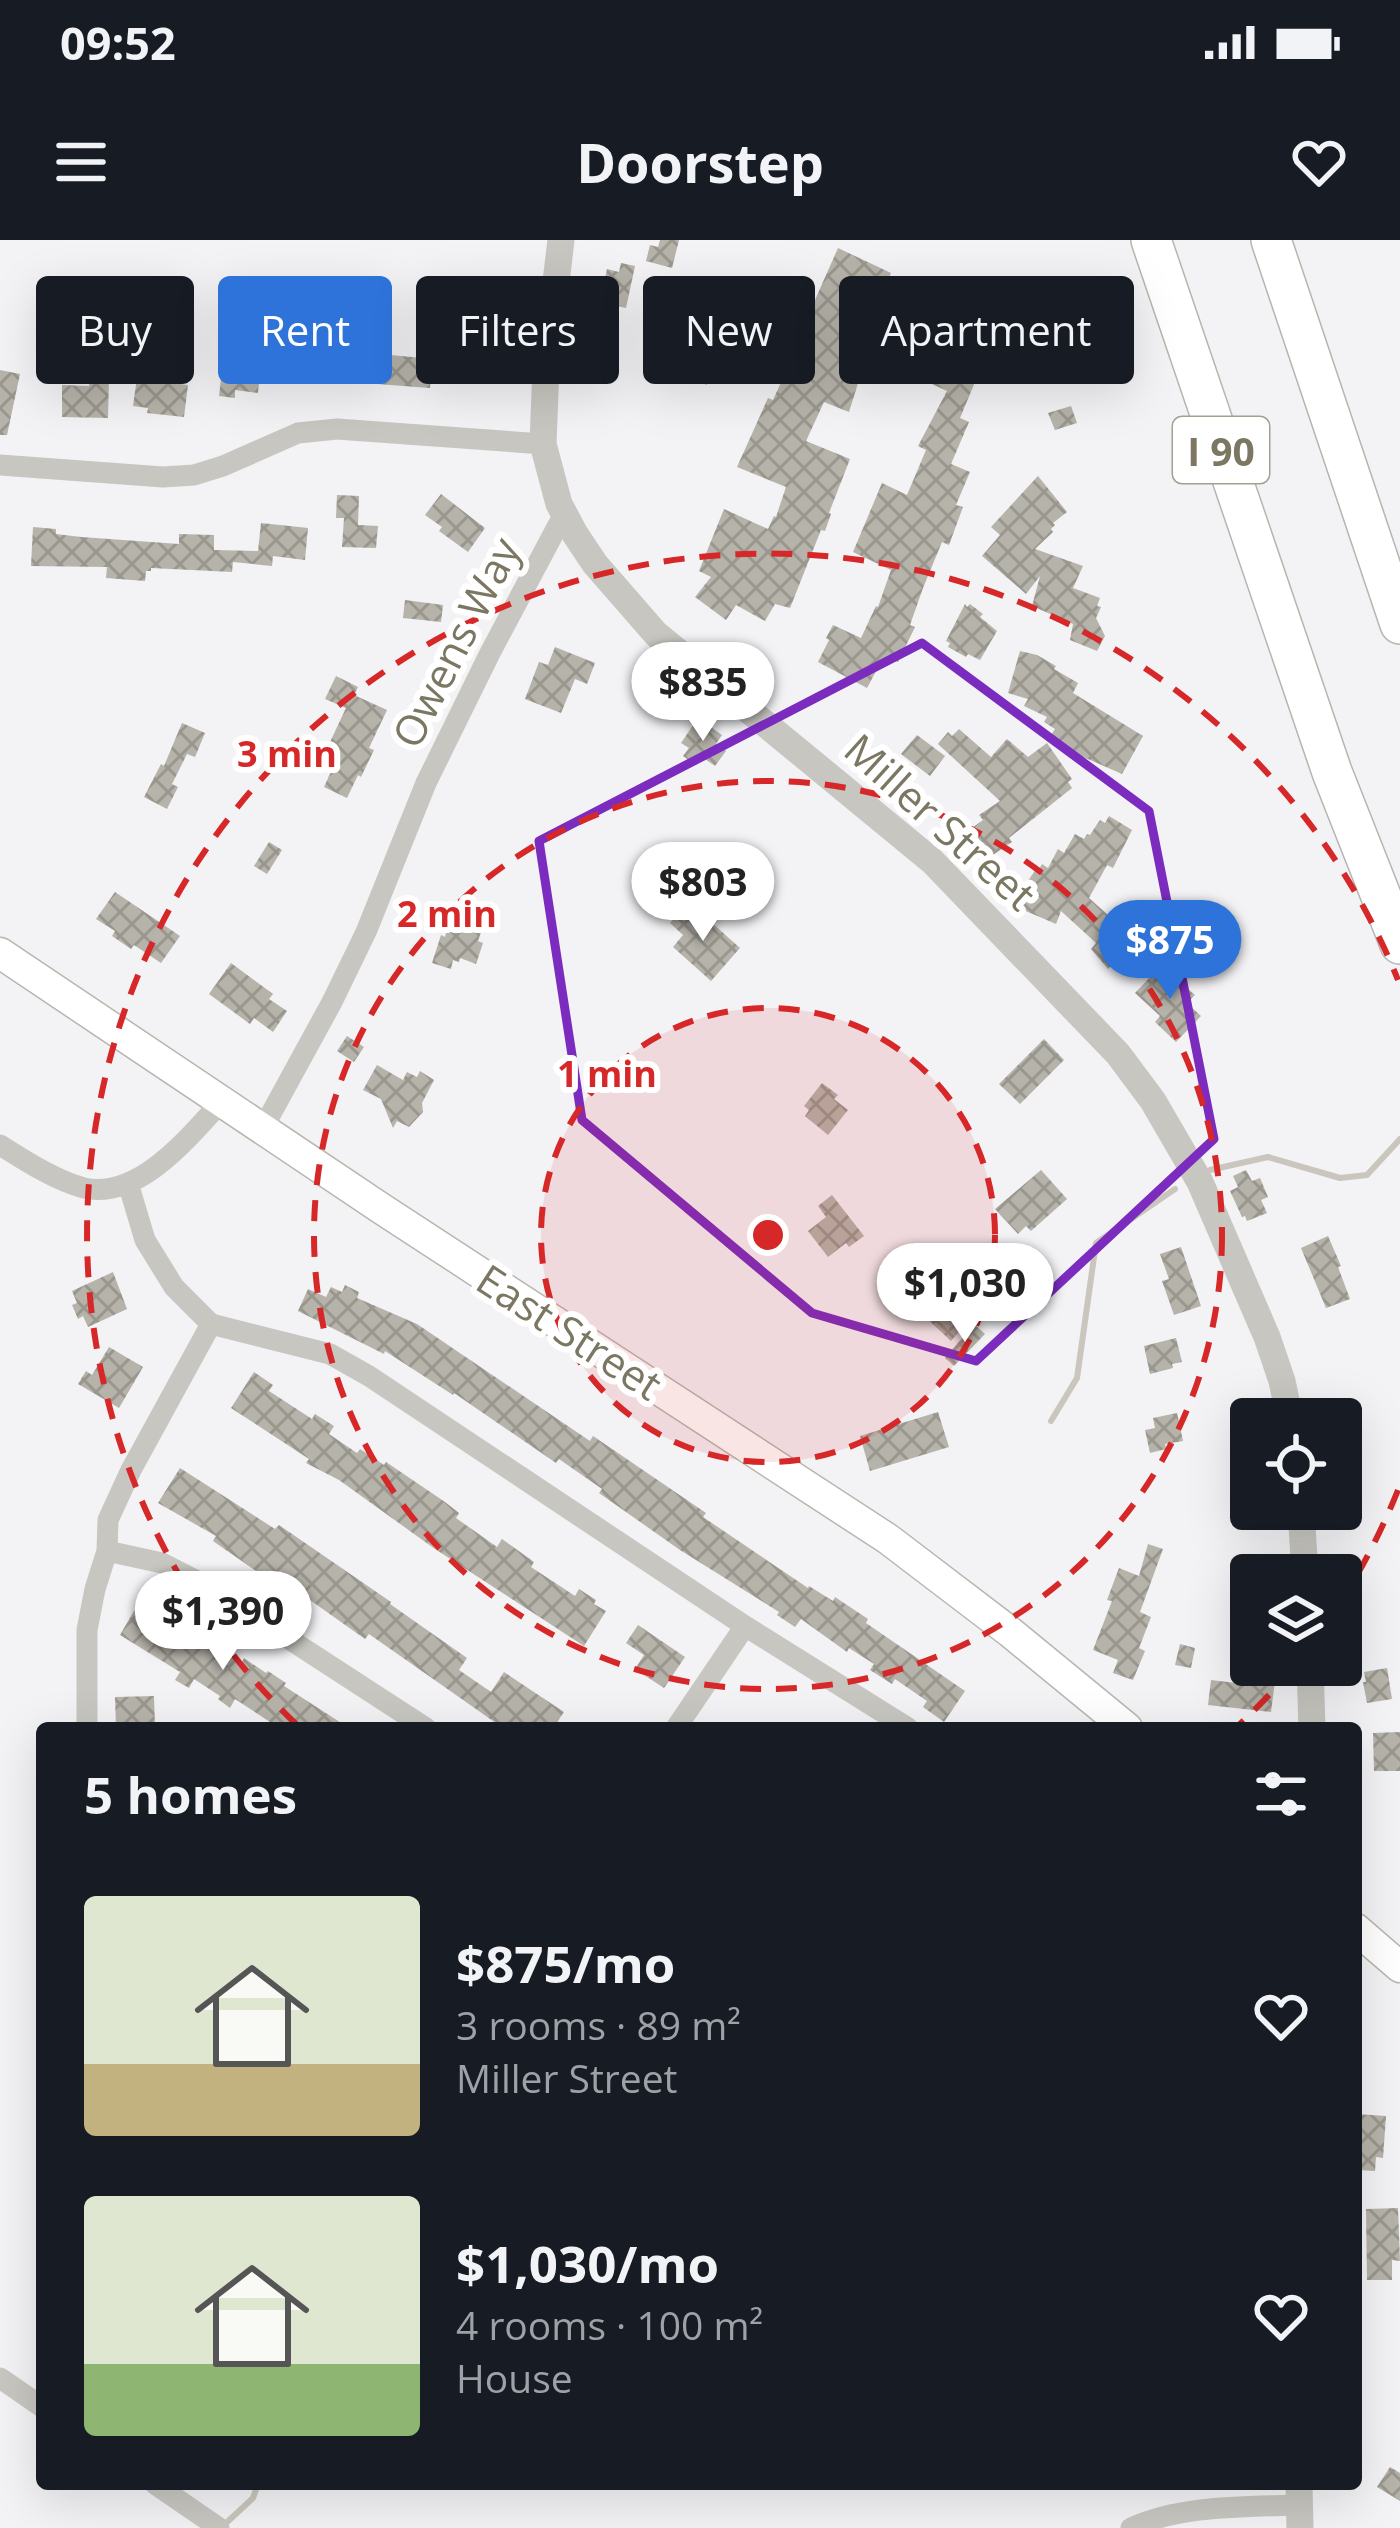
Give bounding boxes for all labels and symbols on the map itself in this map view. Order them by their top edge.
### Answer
road number: I 90 [1173,417,1269,483]
street label: Owens Way [378,526,533,757]
pin: $835 [632,642,774,744]
street label: Miller Street [833,720,1049,922]
text: 3 min [237,729,337,778]
pin: $803 [632,842,774,944]
text: 2 min [397,889,497,938]
pin: $875 [1099,900,1241,1002]
text: 1 min [557,1049,657,1098]
centre of rings [747,1214,789,1256]
pin: $1,030 [867,1243,1063,1345]
street label: East Street [466,1250,674,1412]
pin: $1,390 [125,1571,321,1673]

